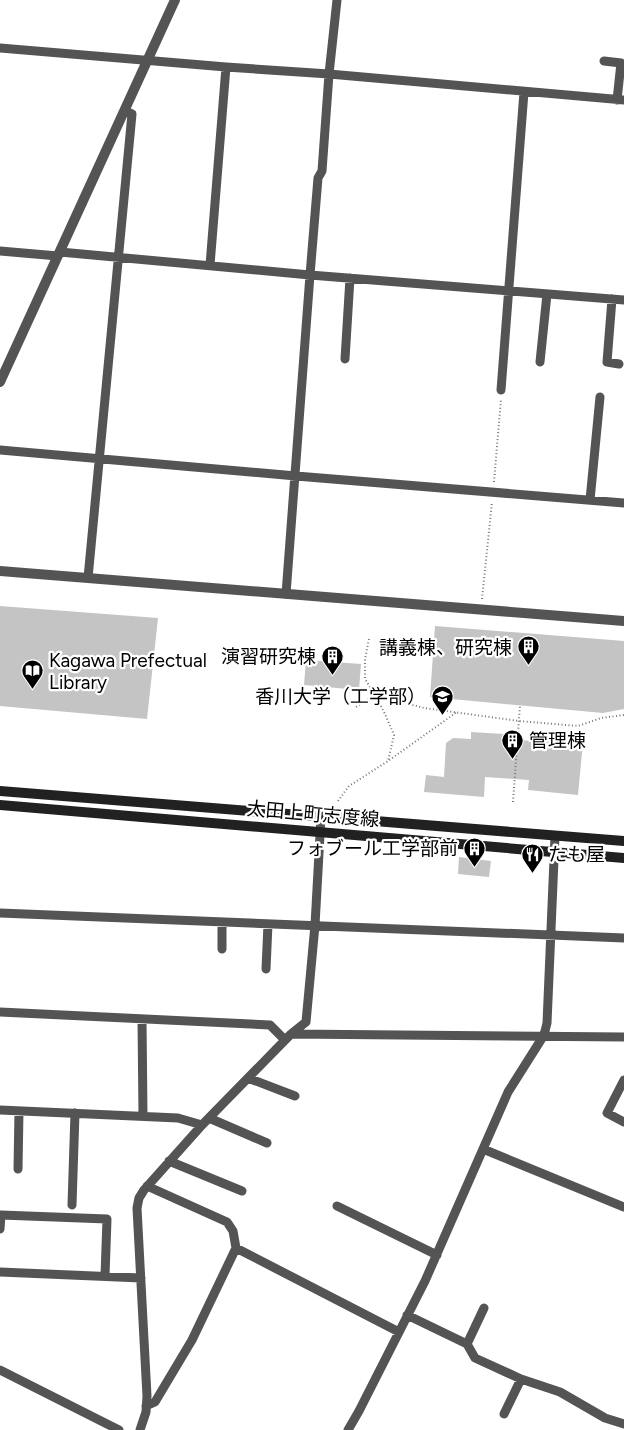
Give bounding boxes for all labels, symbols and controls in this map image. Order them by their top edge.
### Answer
building icon: 講義棟、研究棟 [516,635,540,666]
place label: 講義棟、研究棟 [379,636,512,659]
building icon: 演習研究棟 [320,644,344,675]
place label: 演習研究棟 [221,645,316,668]
place label: Kagawa Prefectual Library [49,649,207,694]
library icon: Kagawa Prefectual Library [21,659,45,690]
school or university icon: 香川大学（工学部） [430,684,454,715]
place label: 香川大学（工学部） [255,685,426,708]
building icon: 管理棟 [501,728,525,759]
place label: 管理棟 [529,729,586,752]
street label: 太田上町志度線 [246,797,380,831]
building icon: フォブール工学部前 [462,836,486,867]
place label: フォブール工学部前 [287,837,458,860]
restaurant icon: たも屋 [520,842,544,873]
place label: たも屋 [548,843,605,866]

